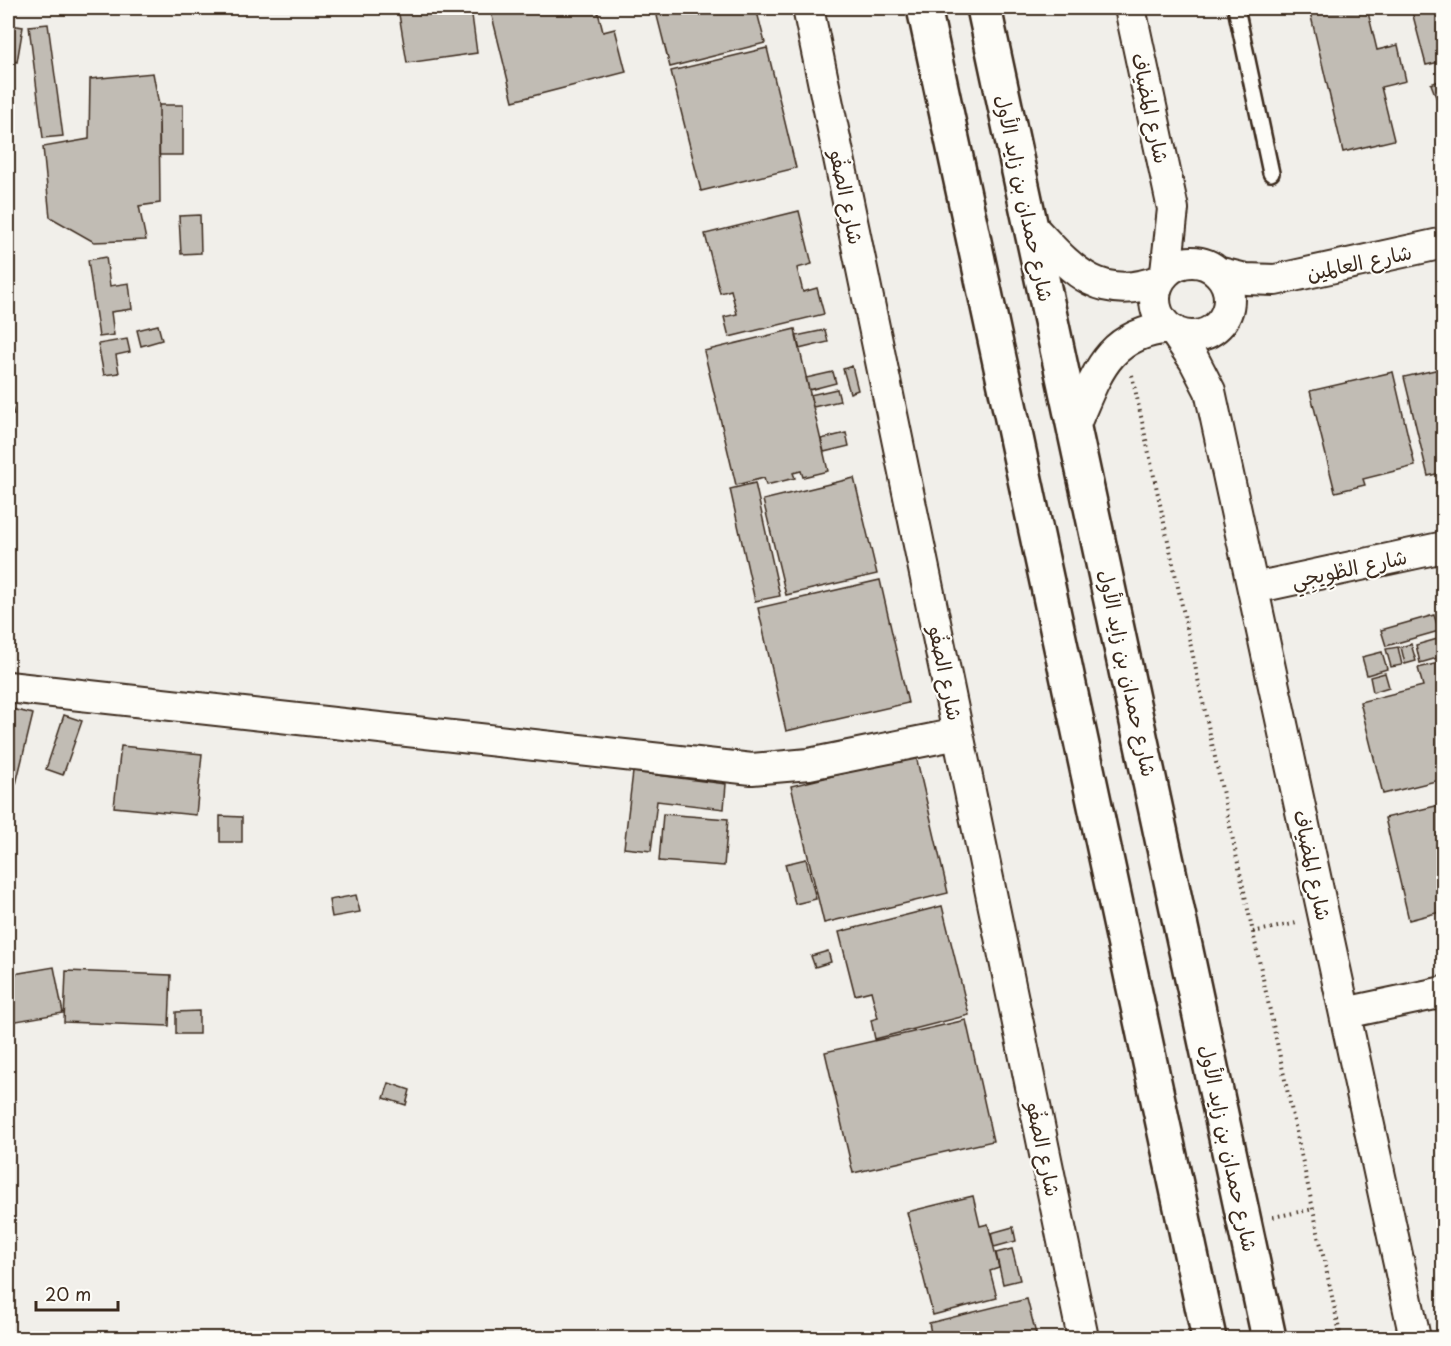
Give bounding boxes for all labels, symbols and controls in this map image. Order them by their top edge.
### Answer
street label: شارع المضياف [1125,50,1177,166]
street label: شارع حمدان بن زايد الأول [988,92,1062,304]
street label: شارع الصفُو [822,146,872,247]
street label: شارع العالمين [1304,236,1414,288]
street label: شارع الطْوِيجِي [1288,541,1410,599]
street label: شارع حمدان بن زايد الأول [1091,567,1165,779]
street label: شارع الصفُو [921,622,971,723]
street label: شارع المضياف [1287,807,1339,923]
street label: شارع حمدان بن زايد الأول [1192,1042,1266,1254]
street label: شارع الصفُو [1019,1098,1069,1199]
scale bar [36,1274,118,1312]
text: 20 m [45,1280,91,1307]

